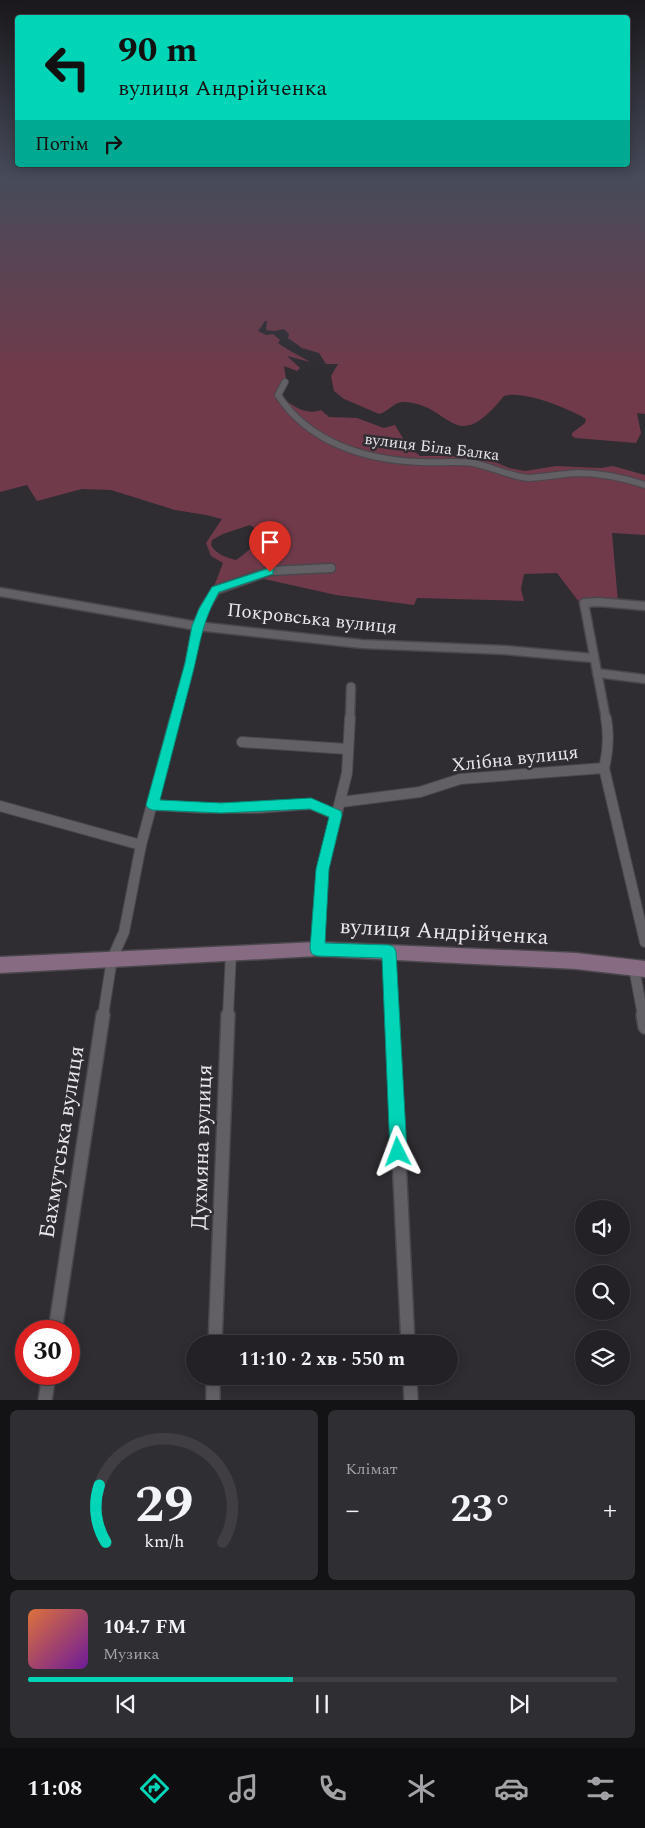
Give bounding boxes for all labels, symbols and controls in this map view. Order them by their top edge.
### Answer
text: 90 m [118,24,198,77]
icon: left [35,35,100,100]
text: вулиця Андрійченка [118,72,327,105]
text: Потім [35,130,89,159]
icon: right [99,130,127,158]
street label: вулиця Біла Балка [363,427,501,467]
pin [249,521,291,572]
icon: arrive [256,528,284,556]
street label: Покровська вулиця [225,596,399,642]
street label: Хлібна вулиця [450,738,580,780]
street label: вулиця Андрійченка [339,910,550,954]
street label: Бахмутська вулиця [30,1043,94,1241]
street label: Духмяна вулиця [183,1064,221,1230]
position arrow [371,1125,423,1177]
map controls [575,1200,630,1385]
button: sound [575,1200,630,1255]
button: search [575,1265,630,1320]
speed limit sign: 30 [15,1320,80,1385]
button: layers [575,1330,630,1385]
text: 11:10 · 2 хв · 550 m [239,1345,405,1374]
text: Клімат [346,1457,398,1481]
text: 29 [135,1466,193,1545]
text: 23° [450,1481,512,1539]
text: − [346,1489,360,1532]
text: + [603,1489,617,1532]
text: km/h [144,1528,184,1555]
text: 104.7 FM [103,1613,186,1642]
text: Музика [103,1642,159,1666]
icon: previous [112,1690,140,1718]
icon: pause [308,1690,336,1718]
icon: next [505,1690,533,1718]
icon: directions [137,1771,172,1806]
icon: music [226,1771,261,1806]
icon: phone [315,1771,350,1806]
icon: climate [404,1771,439,1806]
icon: car [494,1771,529,1806]
icon: filters [583,1771,618,1806]
text: 11:08 [27,1772,82,1805]

